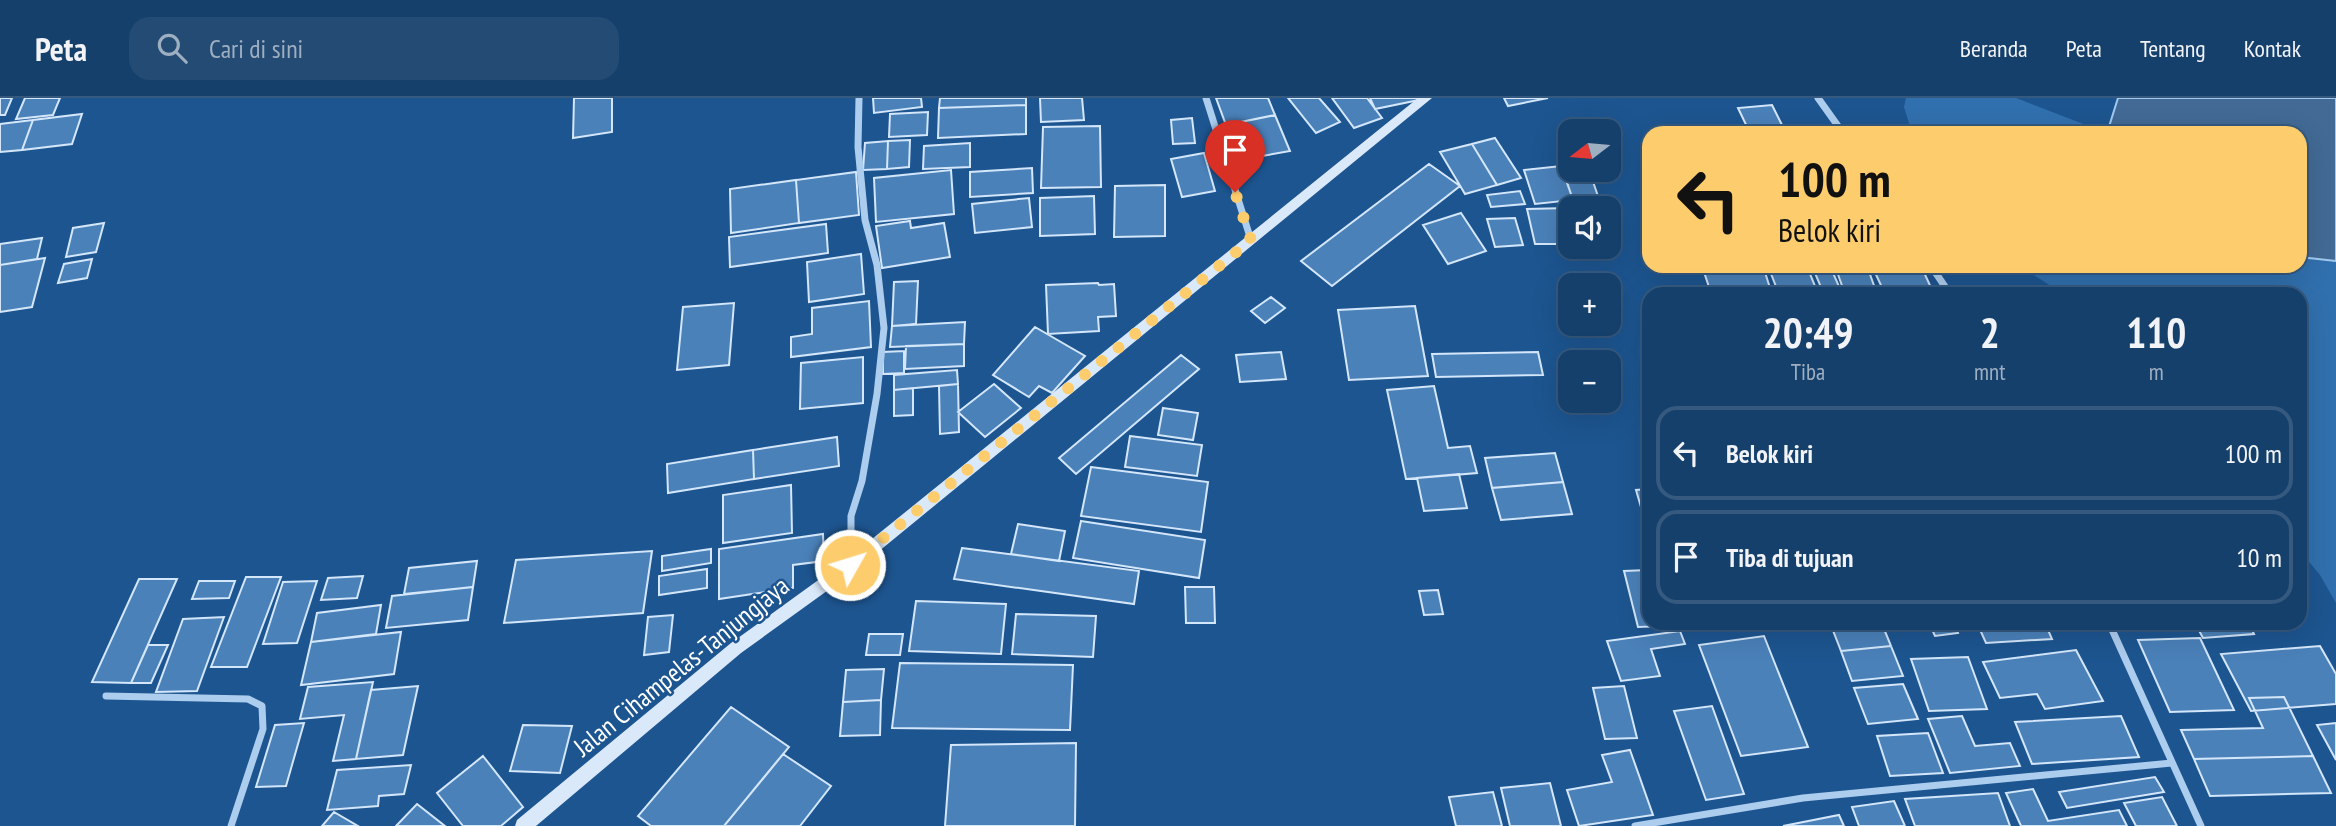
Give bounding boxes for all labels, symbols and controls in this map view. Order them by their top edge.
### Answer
search box [129,17,619,80]
text: Peta [35,27,87,70]
icon: search [153,29,191,67]
text: Cari di sini [209,32,303,65]
text: Beranda [1960,33,2028,64]
text: Peta [2066,33,2102,64]
text: Tentang [2140,33,2206,64]
text: Kontak [2244,33,2301,64]
north arrow [1558,119,1620,182]
map controls [1558,119,1621,413]
pin [1205,120,1265,192]
icon: arrive [1216,131,1254,169]
text: 100 m [1778,147,1891,211]
icon: left [1663,154,1754,245]
button: sound [1558,196,1621,259]
text: Belok kiri [1778,209,1881,251]
button: + [1558,273,1621,336]
text: 20:49 [1763,305,1853,360]
text: 2 [1980,305,2000,360]
text: 110 [2126,305,2186,360]
button: − [1558,350,1621,413]
text: Tiba [1791,357,1825,386]
text: mnt [1974,357,2006,386]
text: m [2149,357,2164,386]
icon: left [1667,434,1705,472]
text: Belok kiri [1726,437,1813,470]
text: 100 m [2224,437,2282,470]
position arrow [813,528,887,602]
icon: arrive [1667,538,1705,576]
text: Tiba di tujuan [1726,541,1854,574]
text: 10 m [2236,541,2282,574]
street label: Jalan Cihampelas-Tanjungjaya [566,569,795,764]

